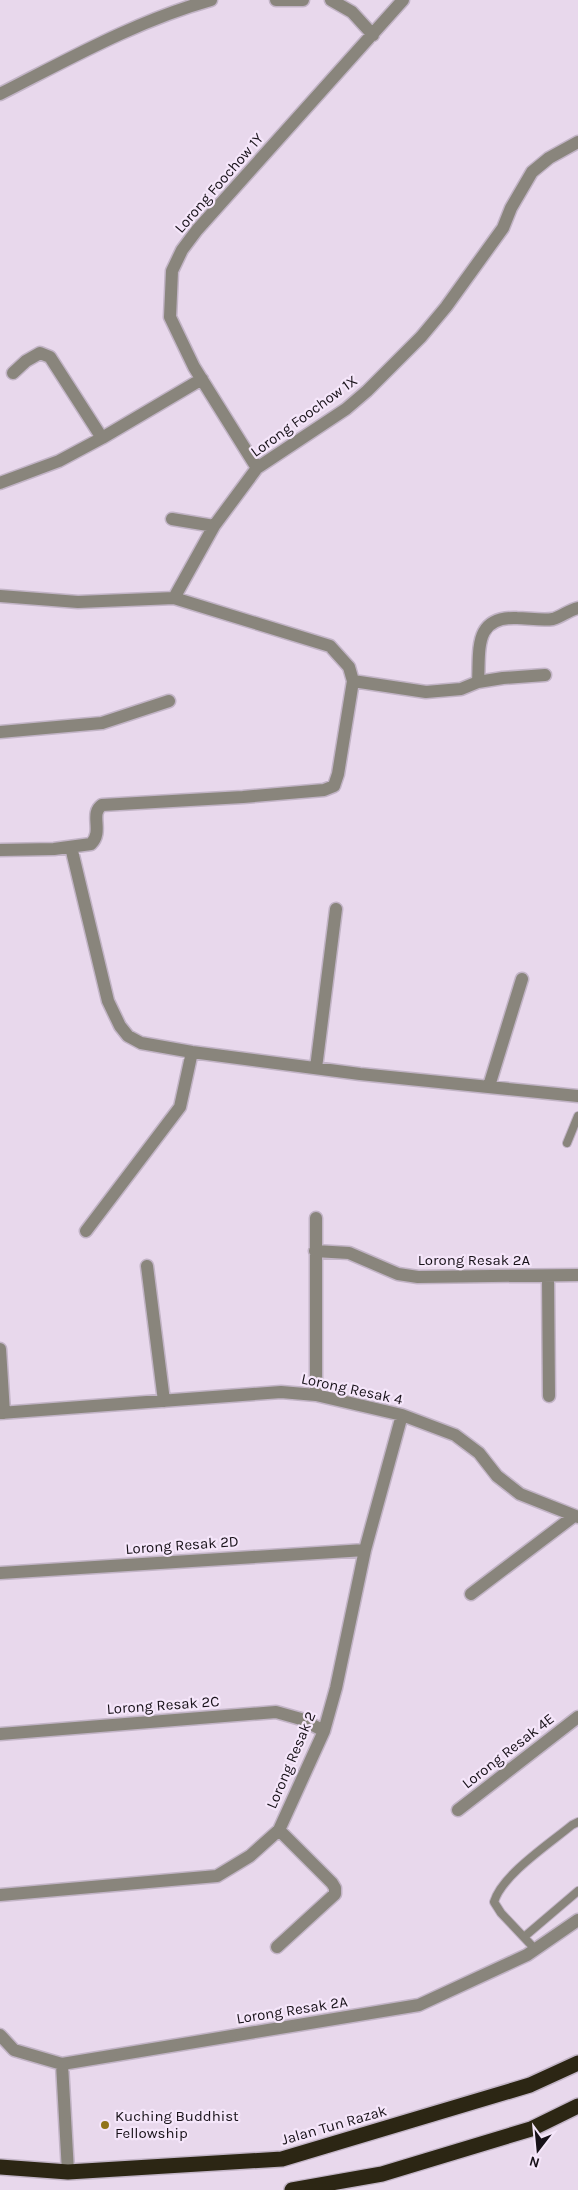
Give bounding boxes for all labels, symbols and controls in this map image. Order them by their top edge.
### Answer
street label: Lorong Foochow 1Y [171,129,268,237]
street label: Lorong Foochow 1X [247,371,361,461]
street label: Lorong Resak 2A [418,1251,531,1269]
street label: Lorong Resak 4 [300,1369,405,1409]
street label: Lorong Resak 2D [125,1532,239,1558]
street label: Lorong Resak 2C [106,1692,220,1718]
street label: Lorong Resak 2 [262,1709,320,1811]
street label: Lorong Resak 4E [458,1710,558,1792]
street label: Lorong Resak 2A [235,1992,349,2028]
street label: Jalan Tun Razak [279,2101,389,2149]
place label: Kuching Buddhist Fellowship [115,2107,239,2142]
marker: Kuching Buddhist Fellowship [99,2119,111,2131]
north arrow [513,2125,563,2175]
text: N [527,2152,542,2172]

